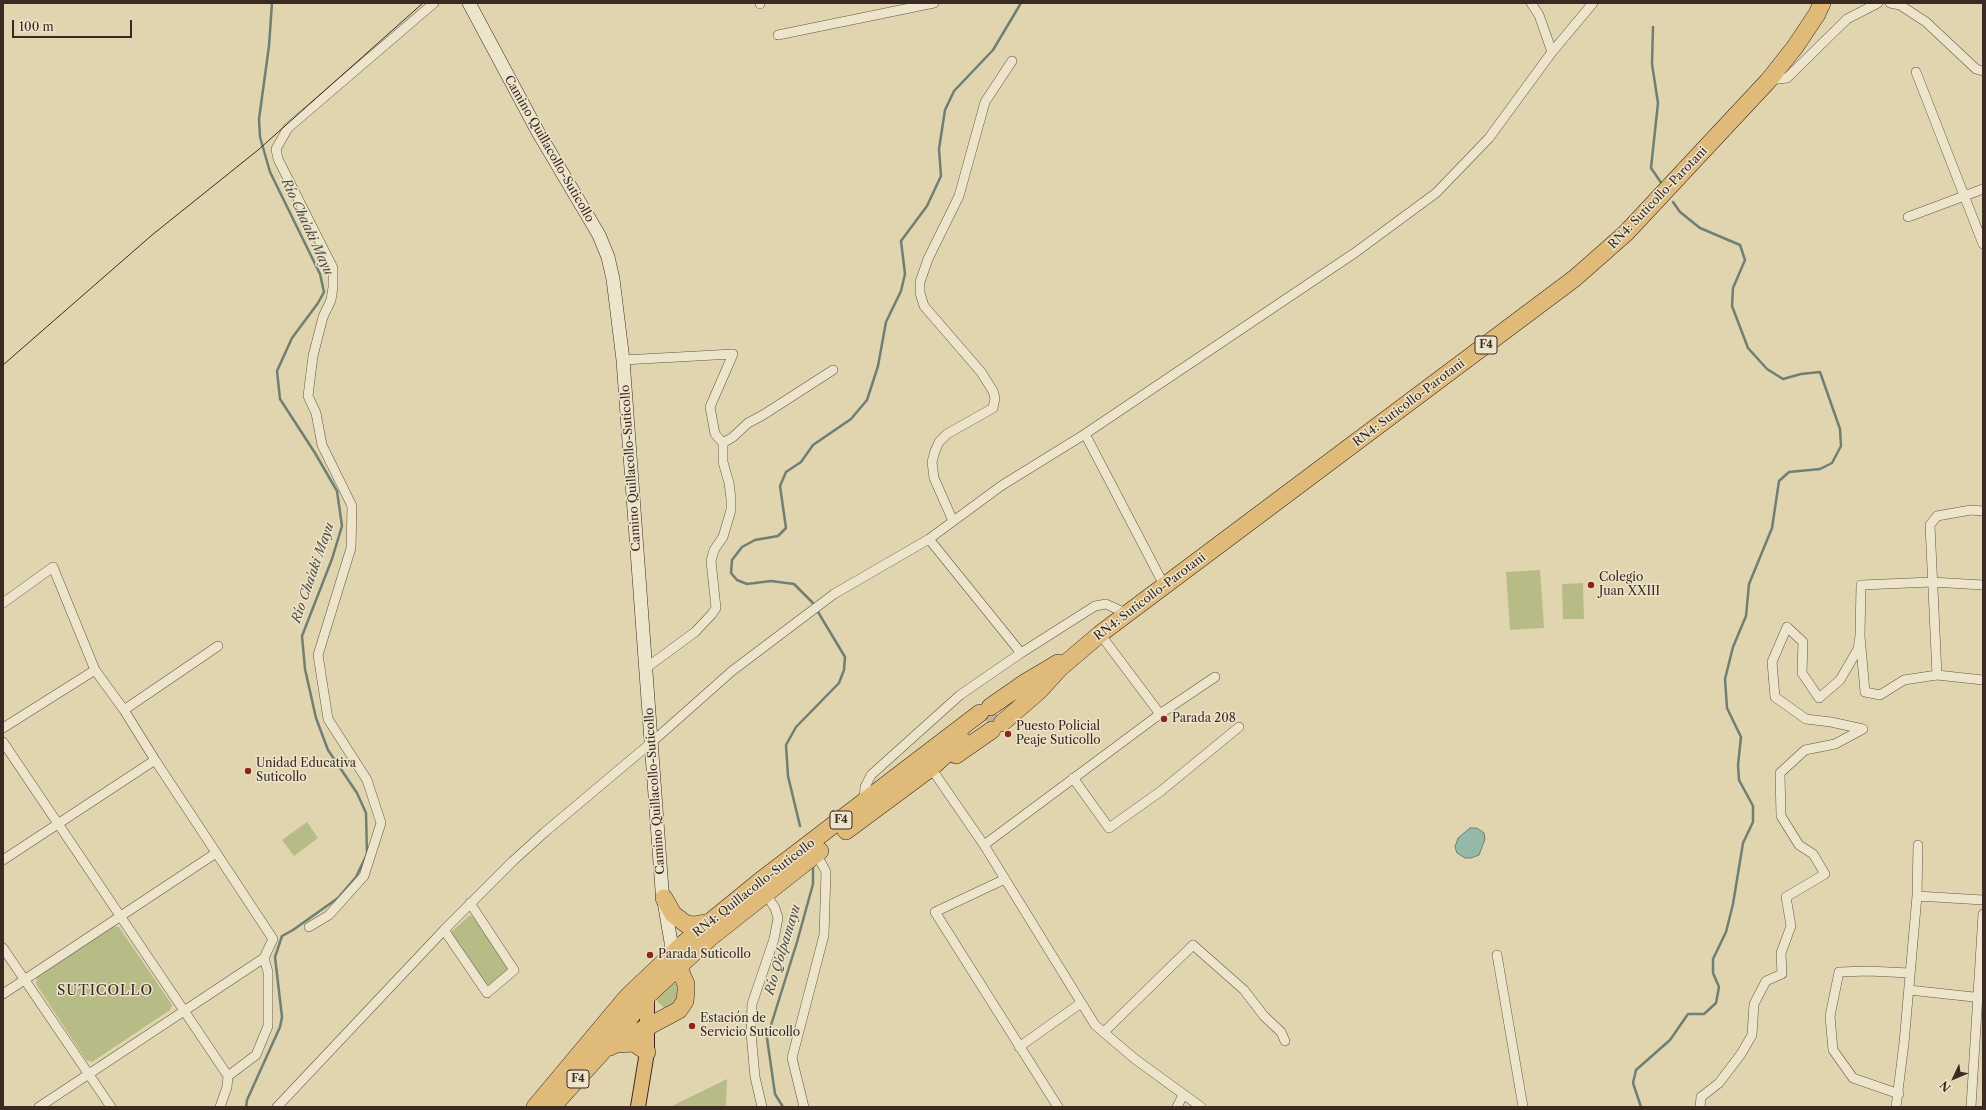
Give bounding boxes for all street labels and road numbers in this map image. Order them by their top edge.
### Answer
street label: Camino Quillacollo-Suticollo [501,73,597,225]
street label: RN4: Suticollo-Parotani [1605,144,1711,252]
road number: F4 [1475,336,1497,354]
street label: RN4: Suticollo-Parotani [1350,356,1468,450]
street label: Camino Quillacollo-Suticollo [618,384,644,552]
street label: RN4: Suticollo-Parotani [1091,550,1209,644]
street label: Camino Quillacollo-Suticollo [642,707,668,875]
road number: F4 [830,811,852,829]
street label: RN4: Quillacollo-Suticollo [690,836,818,940]
road number: F4 [567,1070,589,1088]

